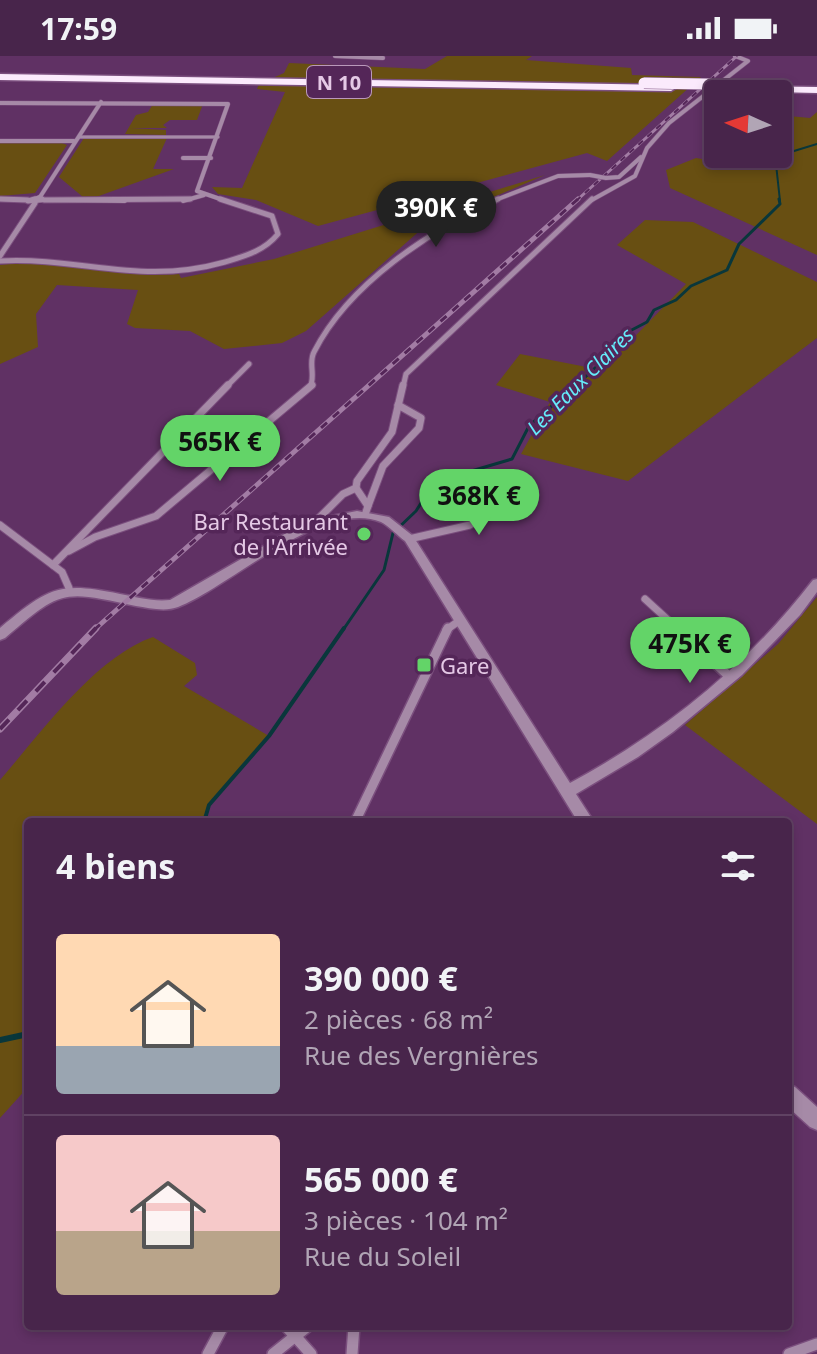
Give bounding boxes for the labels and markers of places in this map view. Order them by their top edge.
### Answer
pin: 390K € [371,181,501,249]
pin: 565K € [155,415,285,483]
pin: 368K € [414,469,544,537]
place label: Bar Restaurant de l'Arrivée [194,506,348,561]
marker: Bar Restaurant de l'Arrivée [355,525,373,543]
pin: 475K € [625,617,755,685]
place label: Gare [440,650,489,680]
marker: Gare [415,656,433,674]

